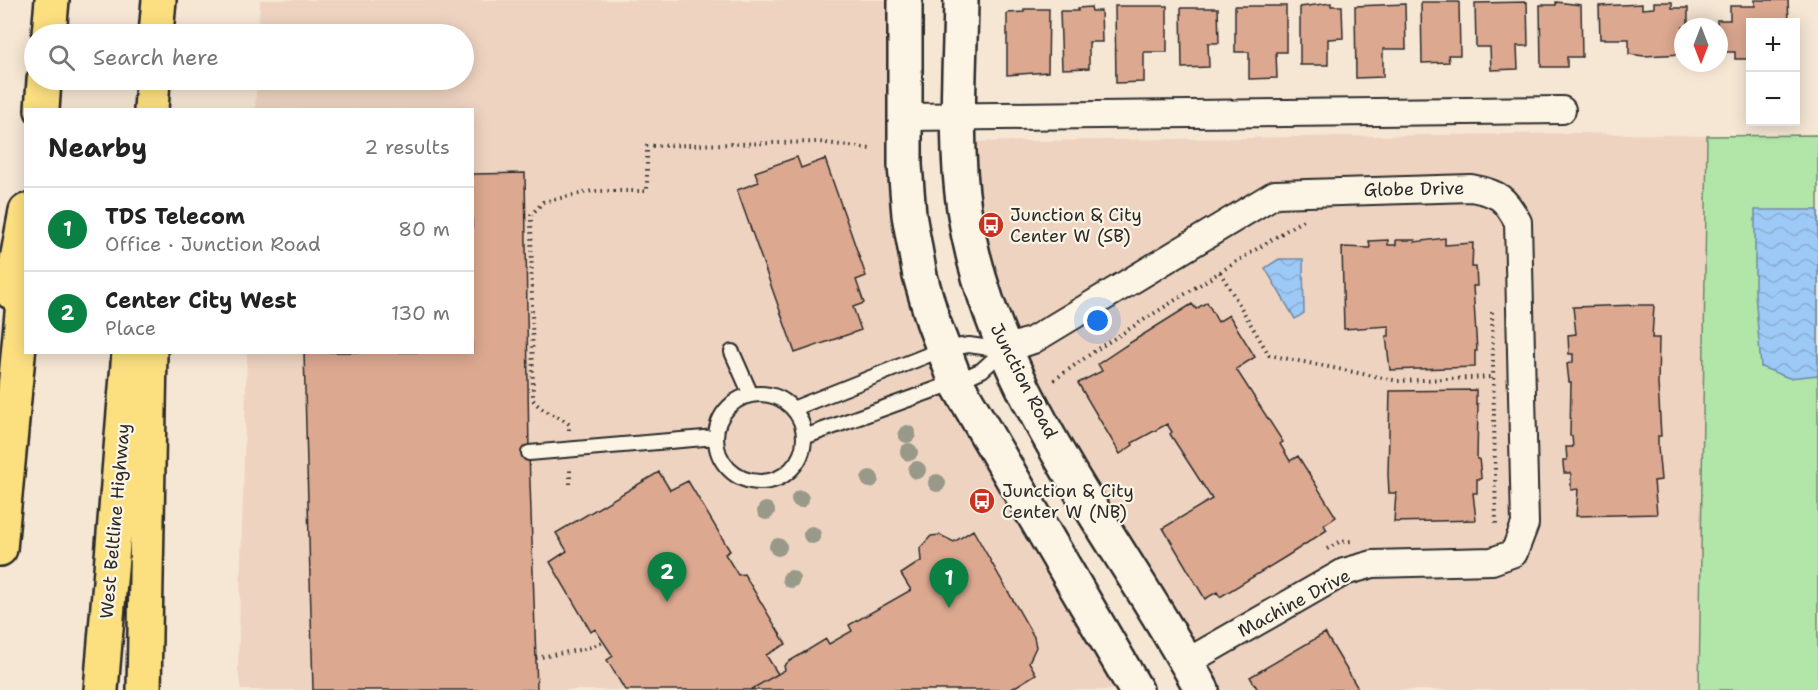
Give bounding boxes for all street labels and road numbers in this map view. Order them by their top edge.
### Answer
street label: Globe Drive [1364,176,1464,202]
street label: Junction Road [985,319,1063,443]
street label: West Beltline Highway [94,422,136,620]
street label: Machine Drive [1233,563,1355,643]

